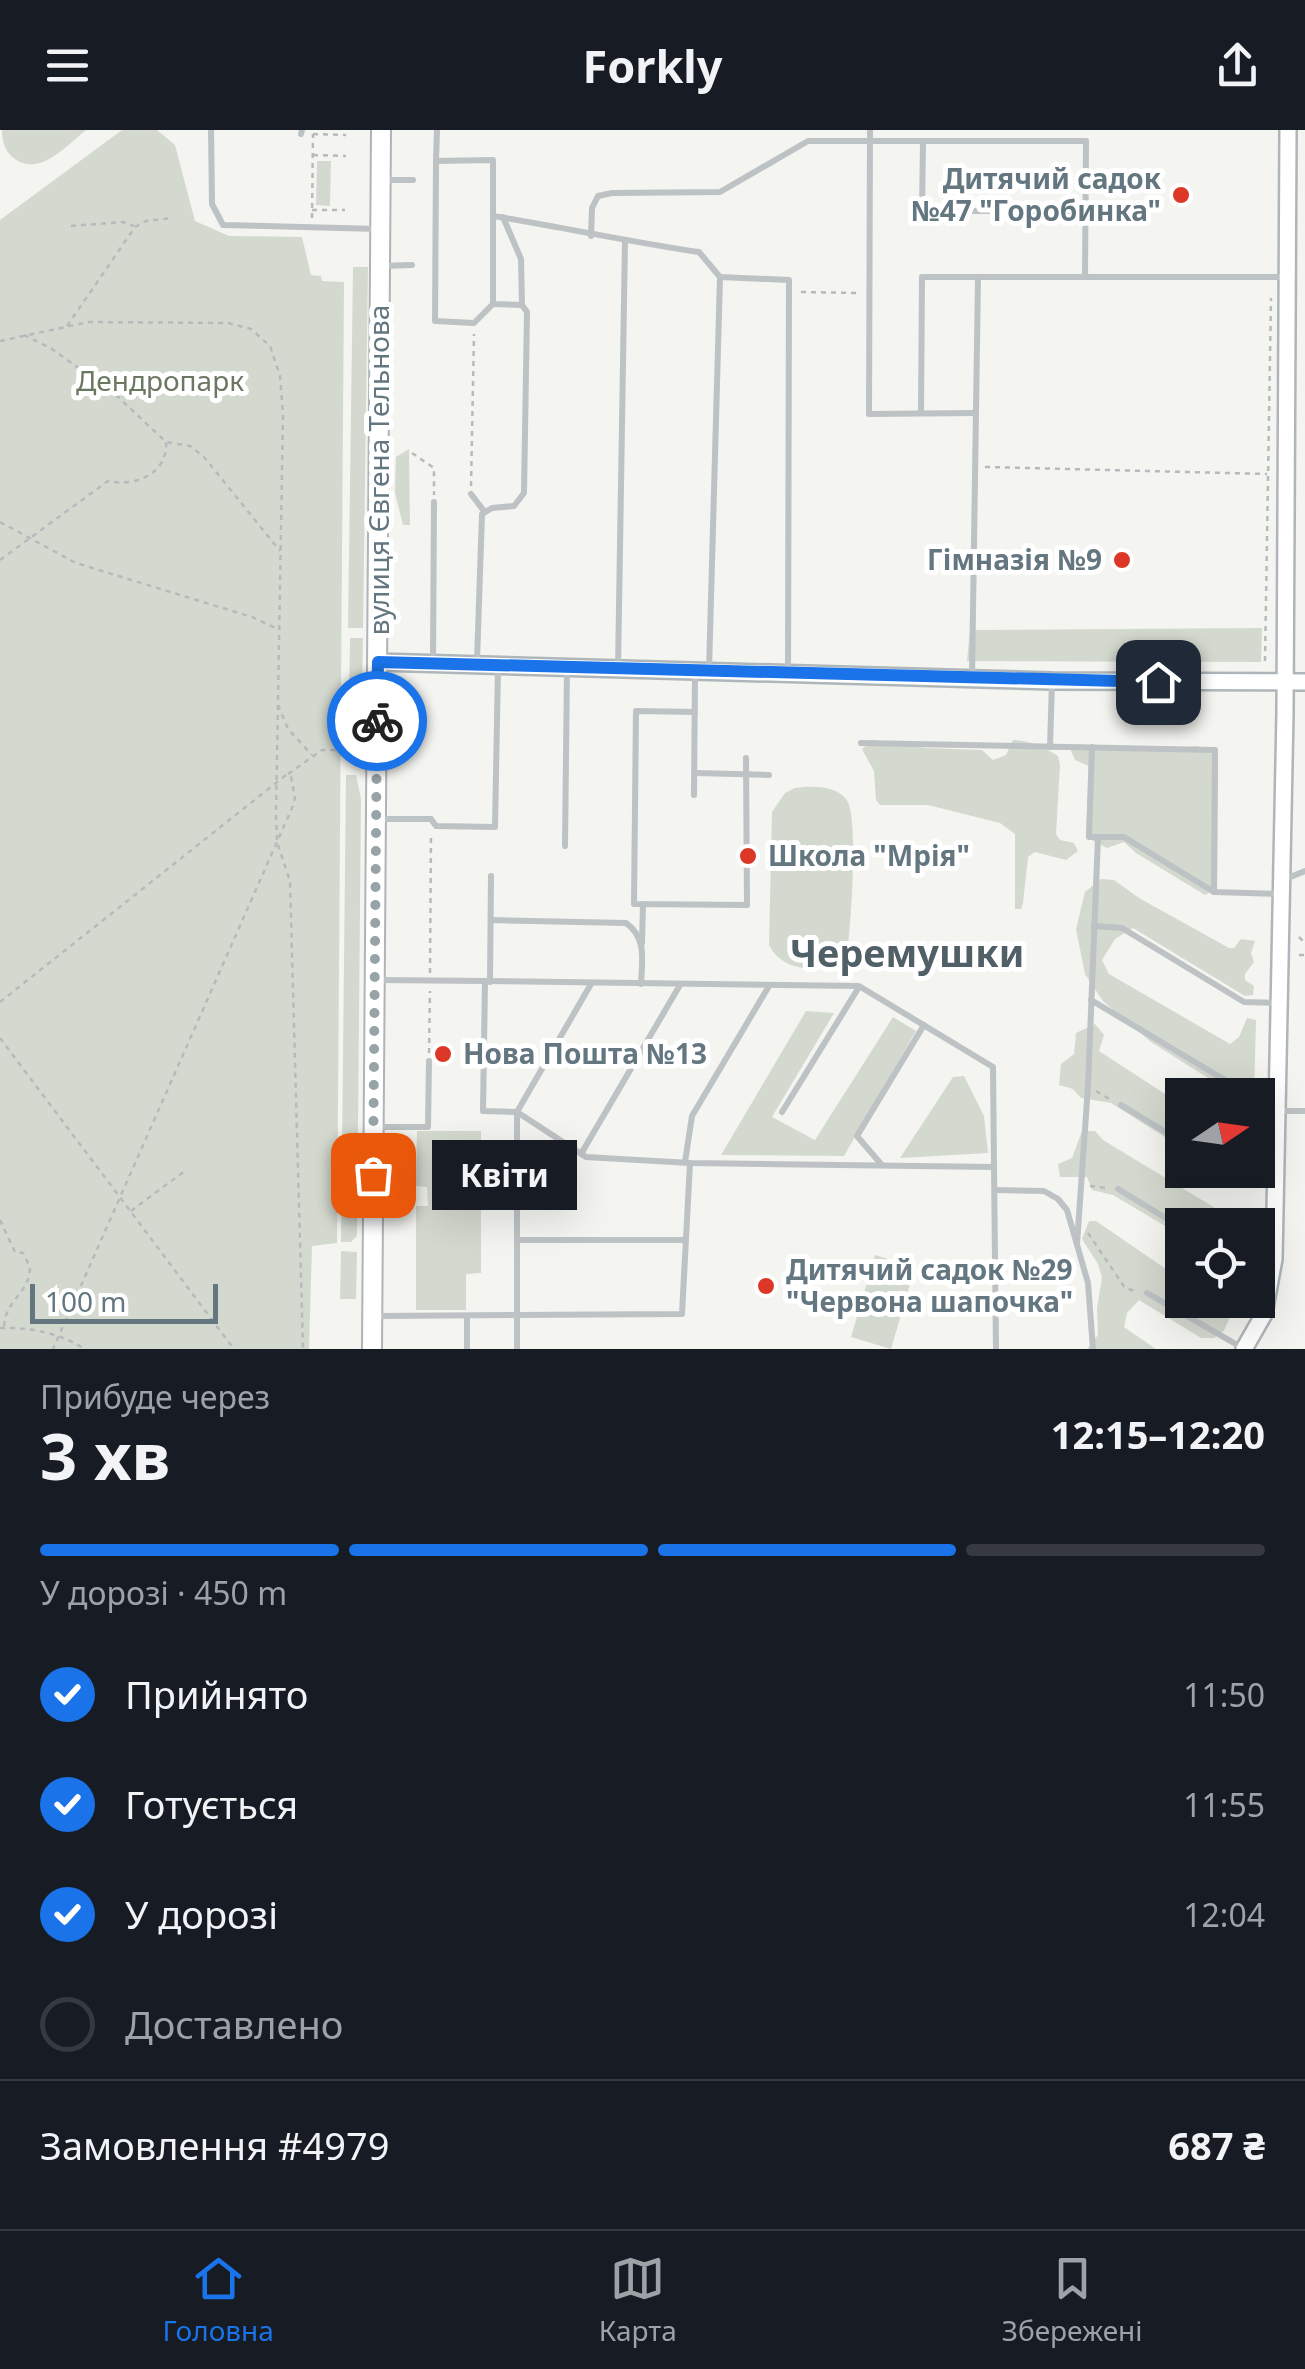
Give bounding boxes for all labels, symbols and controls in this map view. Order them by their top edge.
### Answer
text: Forkly [583,35,722,96]
icon: menu [40,38,95,93]
icon: share [1210,38,1265,93]
place label: Дитячий садок №47 "Горобинка" [911,159,1162,229]
marker: Дитячий садок №47 "Горобинка" [1170,184,1192,206]
street label: вулиця Євгена Тельнова [359,305,397,635]
park label: Дендропарк [76,361,244,399]
place label: Гімназія №9 [927,540,1102,578]
marker: Гімназія №9 [1111,549,1133,571]
pin [1116,640,1201,725]
icon: home [1131,655,1186,710]
courier [327,671,427,771]
icon: bike [350,694,405,749]
place label: Школа "Мрія" [768,836,970,874]
marker: Школа "Мрія" [737,845,759,867]
district label: Черемушки [790,926,1024,978]
place label: Нова Пошта №13 [463,1034,707,1072]
marker: Нова Пошта №13 [432,1043,454,1065]
north arrow [1165,1078,1275,1188]
map controls [1165,1078,1275,1318]
pin [331,1133,416,1218]
callout: Квіти [433,1140,578,1210]
icon: bag [346,1148,401,1203]
text: Квіти [460,1153,549,1196]
button: locate [1165,1208,1275,1318]
place label: Дитячий садок №29 "Червона шапочка" [786,1250,1073,1320]
marker: Дитячий садок №29 "Червона шапочка" [755,1275,777,1297]
scale bar [30,1279,218,1324]
text: 100 m [45,1282,127,1320]
text: Прибуде через [40,1375,270,1418]
text: 12:15–12:20 [1051,1408,1265,1460]
text: 3 хв [40,1411,170,1499]
text: У дорозі · 450 m [40,1571,287,1614]
icon: check [40,1667,95,1722]
text: Прийнято [125,1668,308,1720]
text: 11:50 [1183,1673,1265,1716]
icon: check [40,1777,95,1832]
text: Готується [125,1778,298,1830]
text: 11:55 [1183,1783,1265,1826]
icon: check [40,1887,95,1942]
text: У дорозі [125,1888,278,1940]
text: 12:04 [1183,1893,1265,1936]
text: Доставлено [125,1998,343,2050]
text: Замовлення #4979 [40,2119,389,2171]
text: 687 ₴ [1168,2119,1265,2171]
tab: Головна [162,2251,274,2349]
tab: Карта [599,2251,677,2349]
tab: Збережені [1002,2251,1143,2349]

